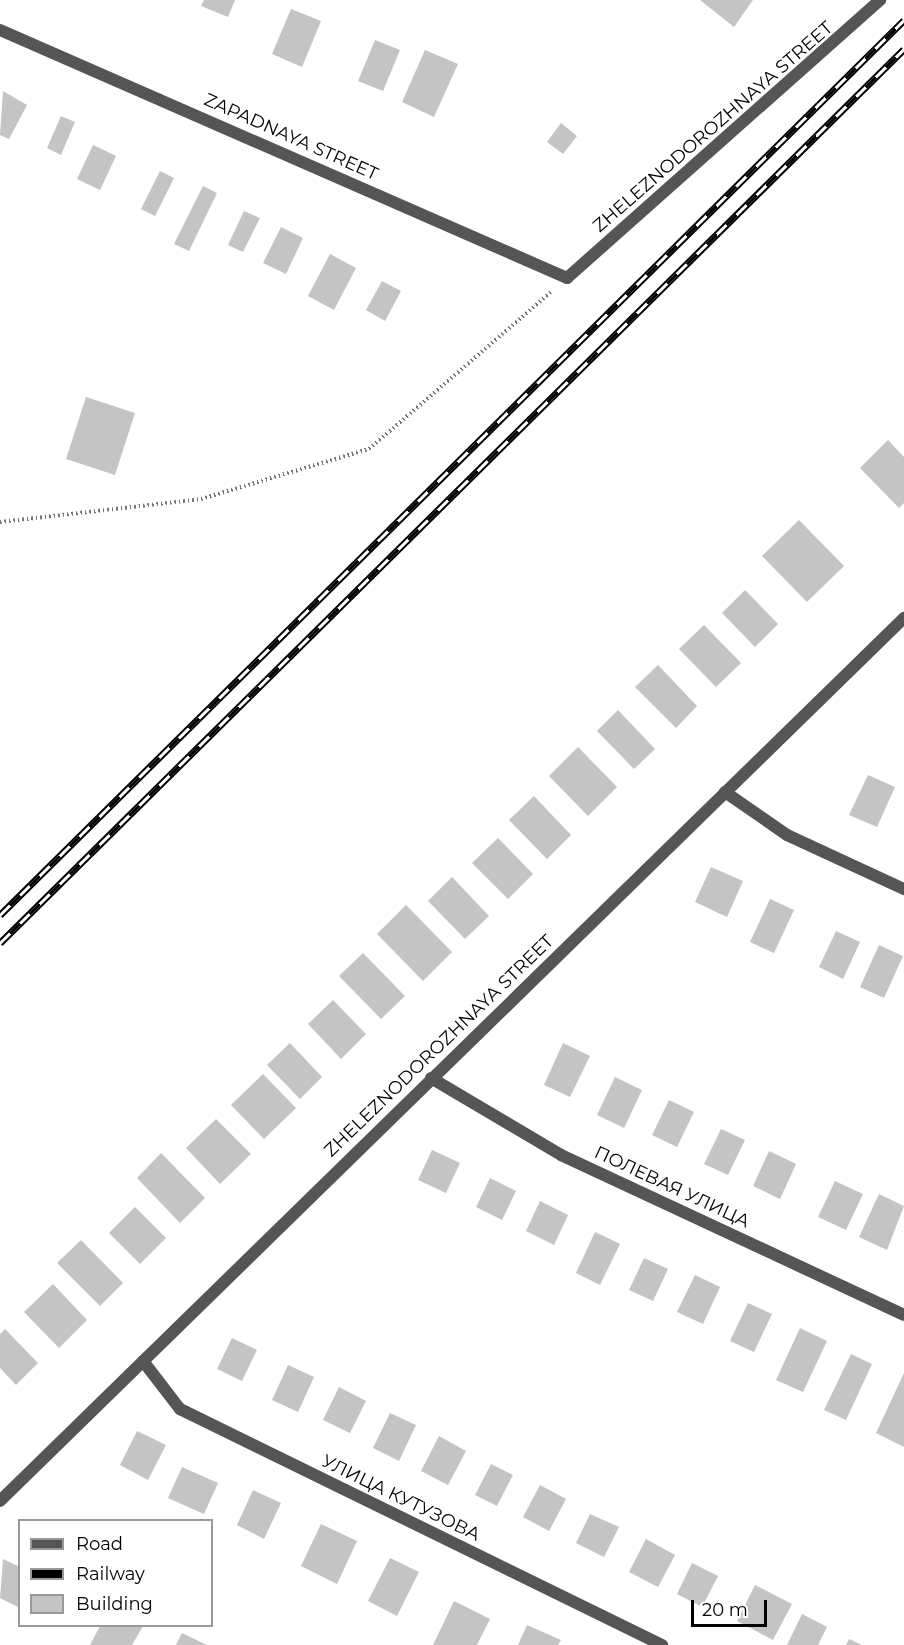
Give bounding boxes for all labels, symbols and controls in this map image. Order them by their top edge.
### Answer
street label: ZHELEZNODOROZHNAYA STREET [589,17,837,237]
street label: ZAPADNAYA STREET [201,89,381,185]
street label: ZHELEZNODOROZHNAYA STREET [320,930,558,1162]
street label: ПОЛЕВАЯ УЛИЦА [591,1142,753,1232]
street label: УЛИЦА КУТУЗОВА [318,1450,484,1546]
legend [18,1519,213,1627]
text: Road [76,1533,123,1555]
text: Railway [76,1563,145,1585]
scale bar [694,1588,770,1626]
text: Building [76,1593,153,1615]
text: 20 m [702,1599,748,1621]

